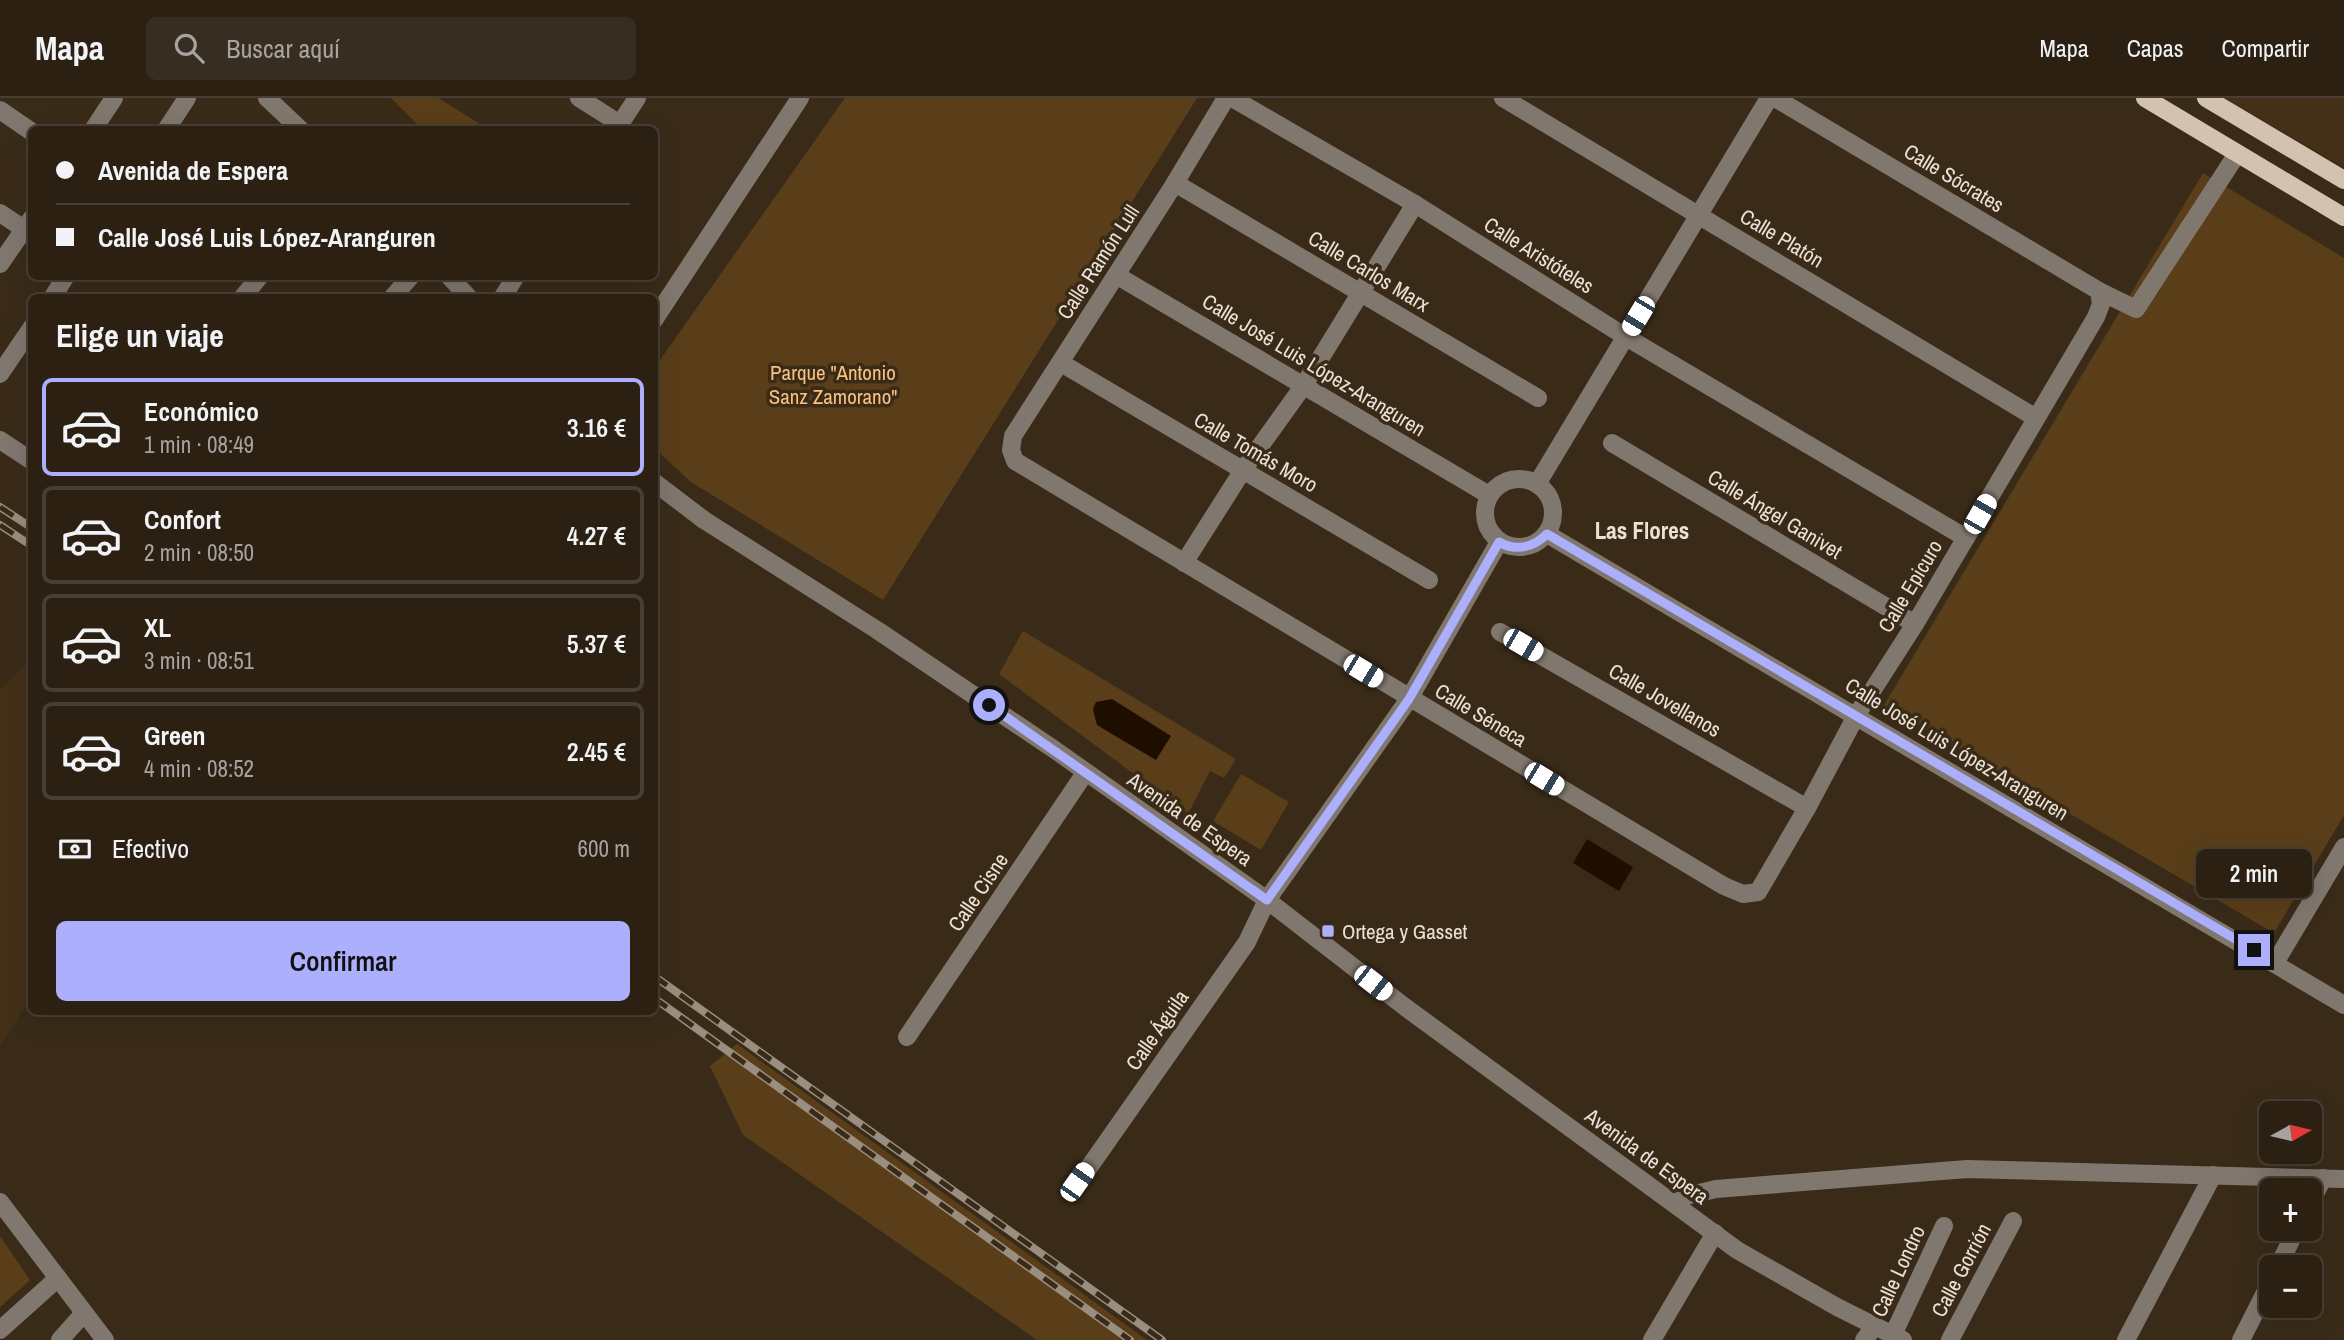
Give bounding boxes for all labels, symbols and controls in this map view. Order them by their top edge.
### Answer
search box [146,17,636,80]
text: Mapa [35,26,104,70]
icon: search [170,29,208,67]
text: Buscar aquí [226,31,340,66]
text: Mapa [2039,32,2089,64]
text: Capas [2127,32,2184,64]
text: Compartir [2222,32,2309,64]
street label: Calle Sócrates [1899,137,2009,219]
text: Avenida de Espera [98,153,288,188]
street label: Calle Ramón Lull [1050,199,1146,325]
street label: Calle Platón [1735,202,1829,274]
street label: Calle Aristóteles [1479,210,1599,300]
text: Calle José Luis López-Aranguren [98,220,436,255]
street label: Calle Carlos Marx [1303,223,1435,319]
street label: Calle José Luis López-Aranguren [1197,287,1431,443]
car [1619,293,1658,339]
text: Elige un viaje [56,314,224,357]
park label: Parque "Antonio Sanz Zamorano" [769,358,897,411]
text: Económico [144,394,259,429]
icon: car [60,396,123,459]
street label: Calle Tomás Moro [1189,405,1323,499]
text: 3.16 € [567,410,626,445]
text: 1 min · 08:49 [144,429,254,460]
street label: Calle Ángel Ganivet [1702,462,1848,566]
car [1961,491,2000,537]
text: Confort [144,502,221,537]
icon: car [60,504,123,567]
district label: Las Flores [1595,515,1689,546]
text: 4.27 € [567,518,626,553]
street label: Calle Epicuro [1871,534,1949,638]
text: 2 min · 08:50 [144,537,254,568]
text: XL [144,610,171,645]
icon: car [60,612,123,675]
car [1500,625,1547,665]
text: 5.37 € [567,626,626,661]
text: 3 min · 08:51 [144,645,254,676]
car [1340,651,1387,691]
street label: Calle Jovellanos [1603,656,1727,744]
street label: Calle José Luis López-Aranguren [1840,671,2074,827]
street label: Calle Séneca [1430,676,1533,754]
route start [973,689,1005,721]
text: Green [144,718,206,753]
icon: car [60,720,123,783]
text: 2.45 € [567,734,626,769]
text: 4 min · 08:52 [144,753,254,784]
car [1521,759,1568,799]
street label: Avenida de Espera [1121,765,1259,873]
icon: cash [56,830,94,868]
text: Efectivo [112,831,189,866]
text: 600 m [578,833,630,864]
street label: Calle Cisne [941,847,1015,937]
callout: 2 min [2196,848,2312,898]
text: 2 min [2230,858,2278,889]
place label: Ortega y Gasset [1342,917,1468,946]
button: Confirmar [56,921,630,1001]
marker: Ortega y Gasset [1320,923,1336,939]
route end [2238,934,2270,966]
car [1350,962,1397,1004]
street label: Calle Águila [1119,984,1195,1076]
street label: Avenida de Espera [1579,1101,1715,1211]
north arrow [2259,1101,2322,1164]
map controls [2259,1101,2322,1318]
car [1057,1159,1098,1205]
button: + [2259,1178,2322,1241]
street label: Calle Gorrión [1924,1218,1998,1322]
street label: Calle Londro [1864,1221,1932,1321]
button: − [2259,1255,2322,1318]

